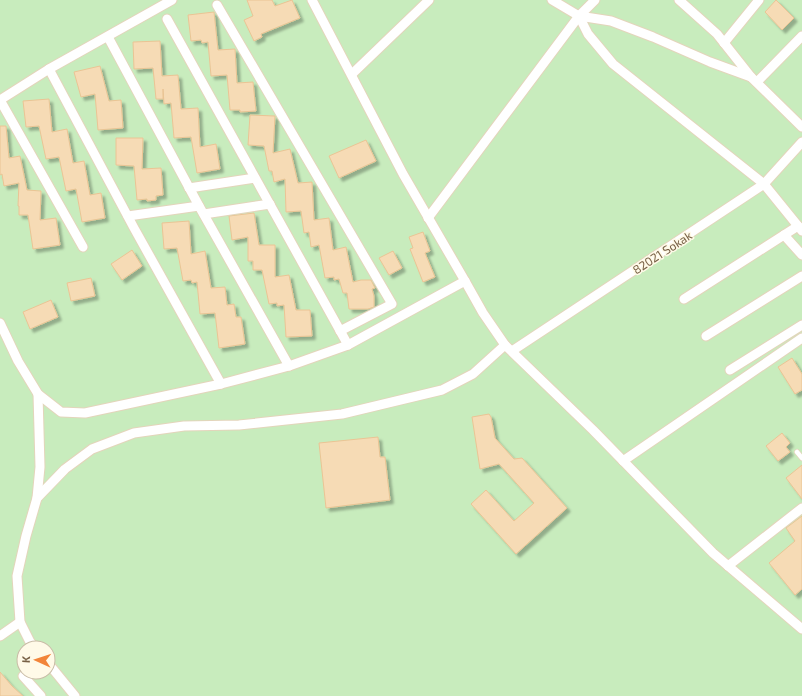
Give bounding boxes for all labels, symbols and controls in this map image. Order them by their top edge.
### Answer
street label: 82021 Sokak [630,228,694,276]
north arrow [16,640,56,680]
text: K [19,656,32,663]

